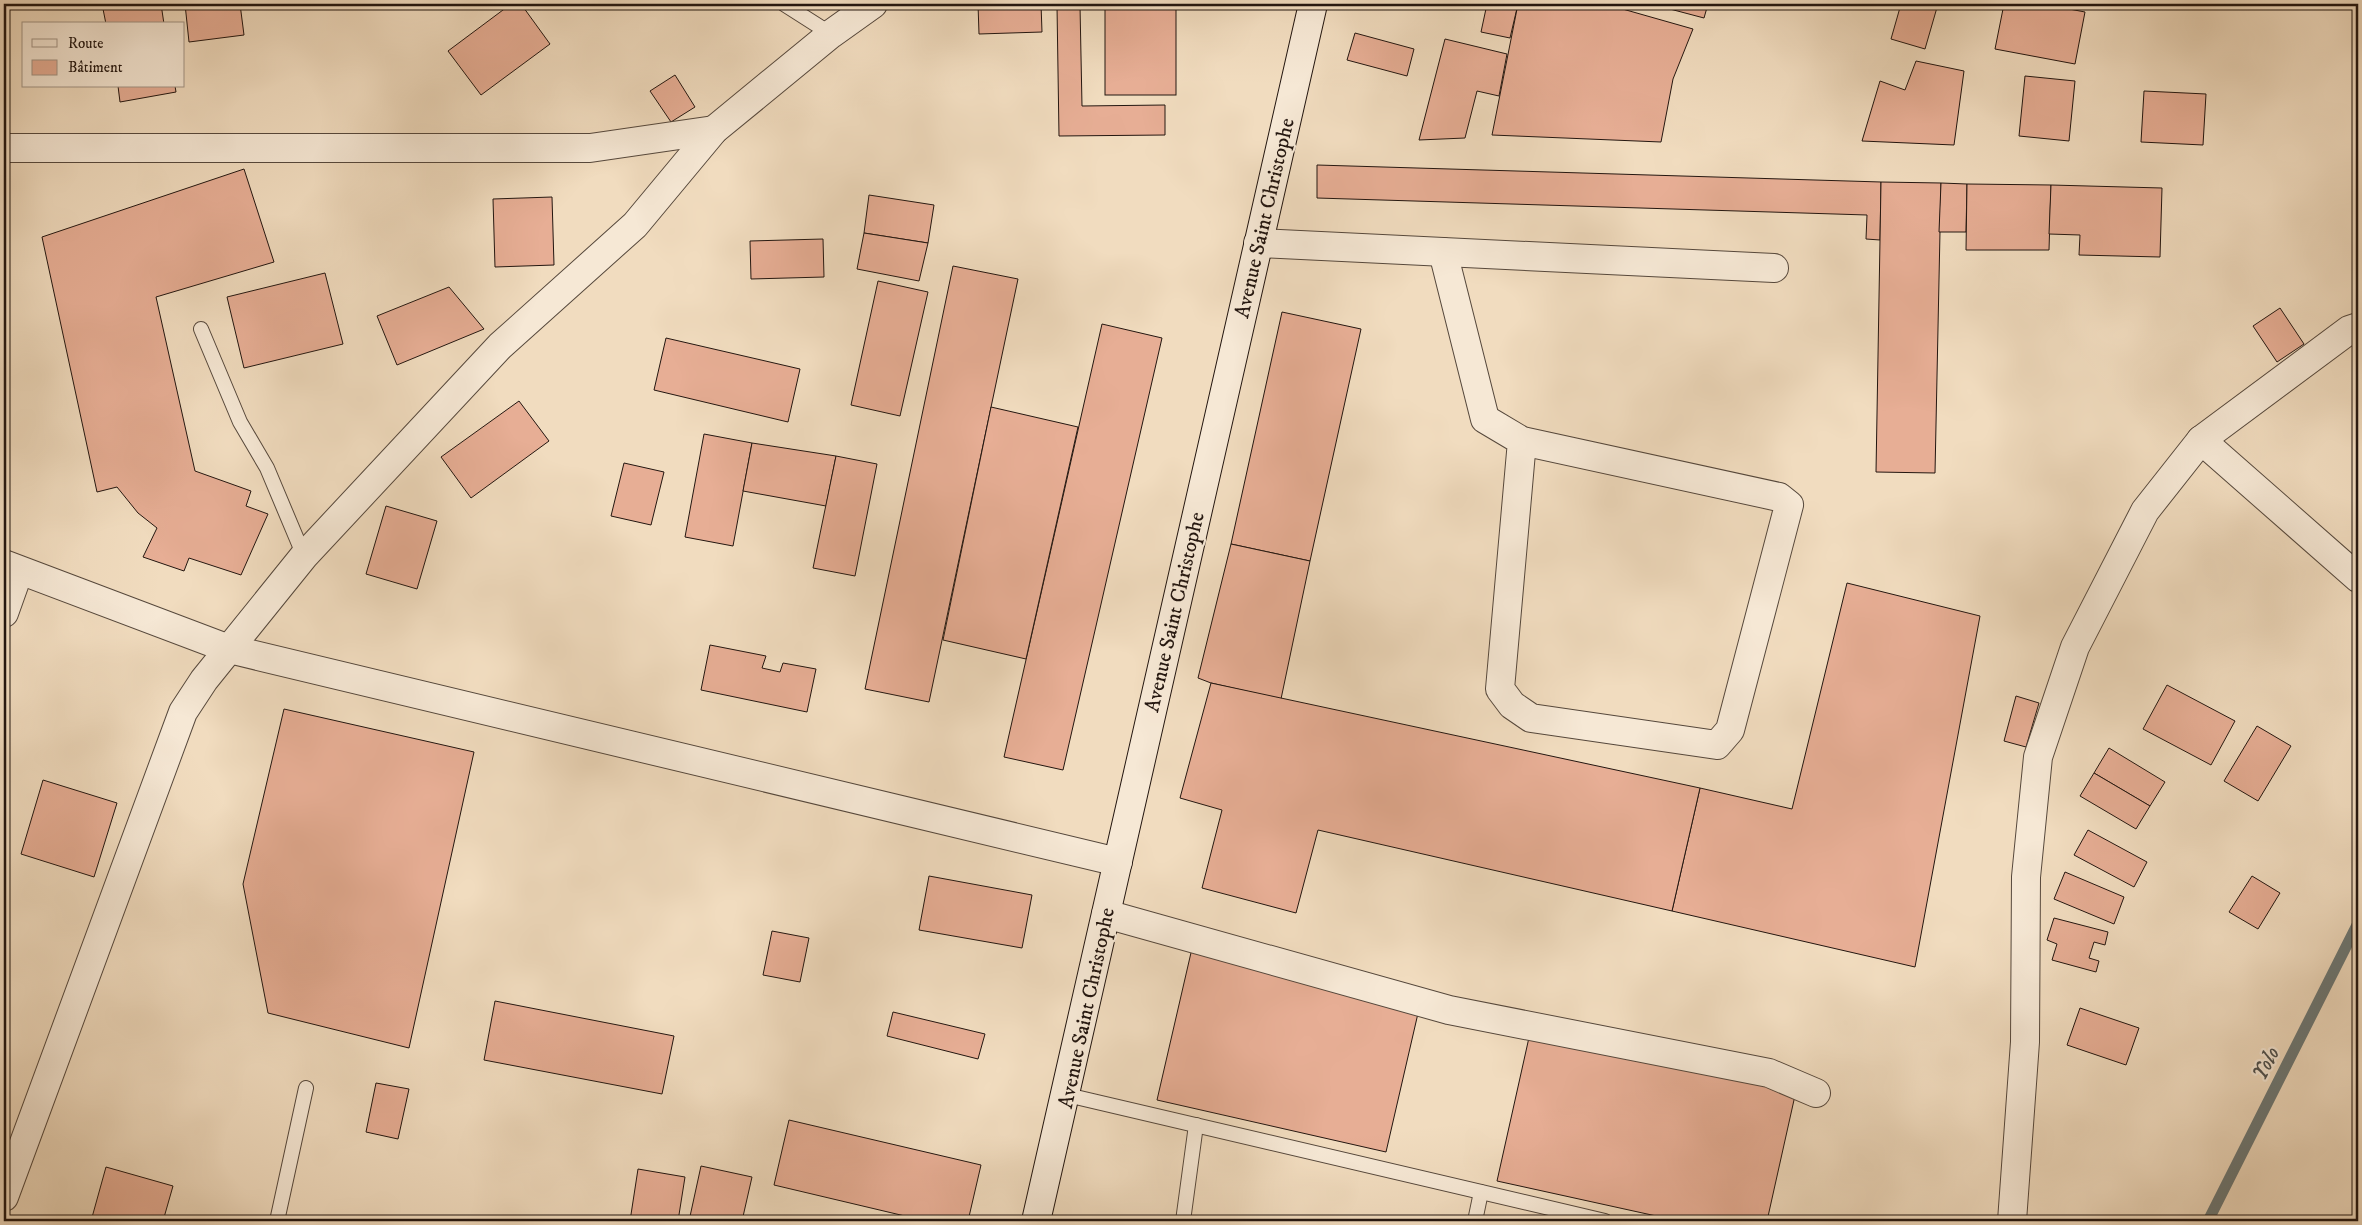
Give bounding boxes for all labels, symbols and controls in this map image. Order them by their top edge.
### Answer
legend [22,22,185,88]
text: Route [68,34,103,53]
text: Bâtiment [68,58,123,77]
street label: Avenue Saint Christophe [1229,115,1301,321]
street label: Avenue Saint Christophe [1139,509,1211,715]
street label: Avenue Saint Christophe [1053,905,1121,1111]
water label: Yolo [2247,1042,2286,1085]

